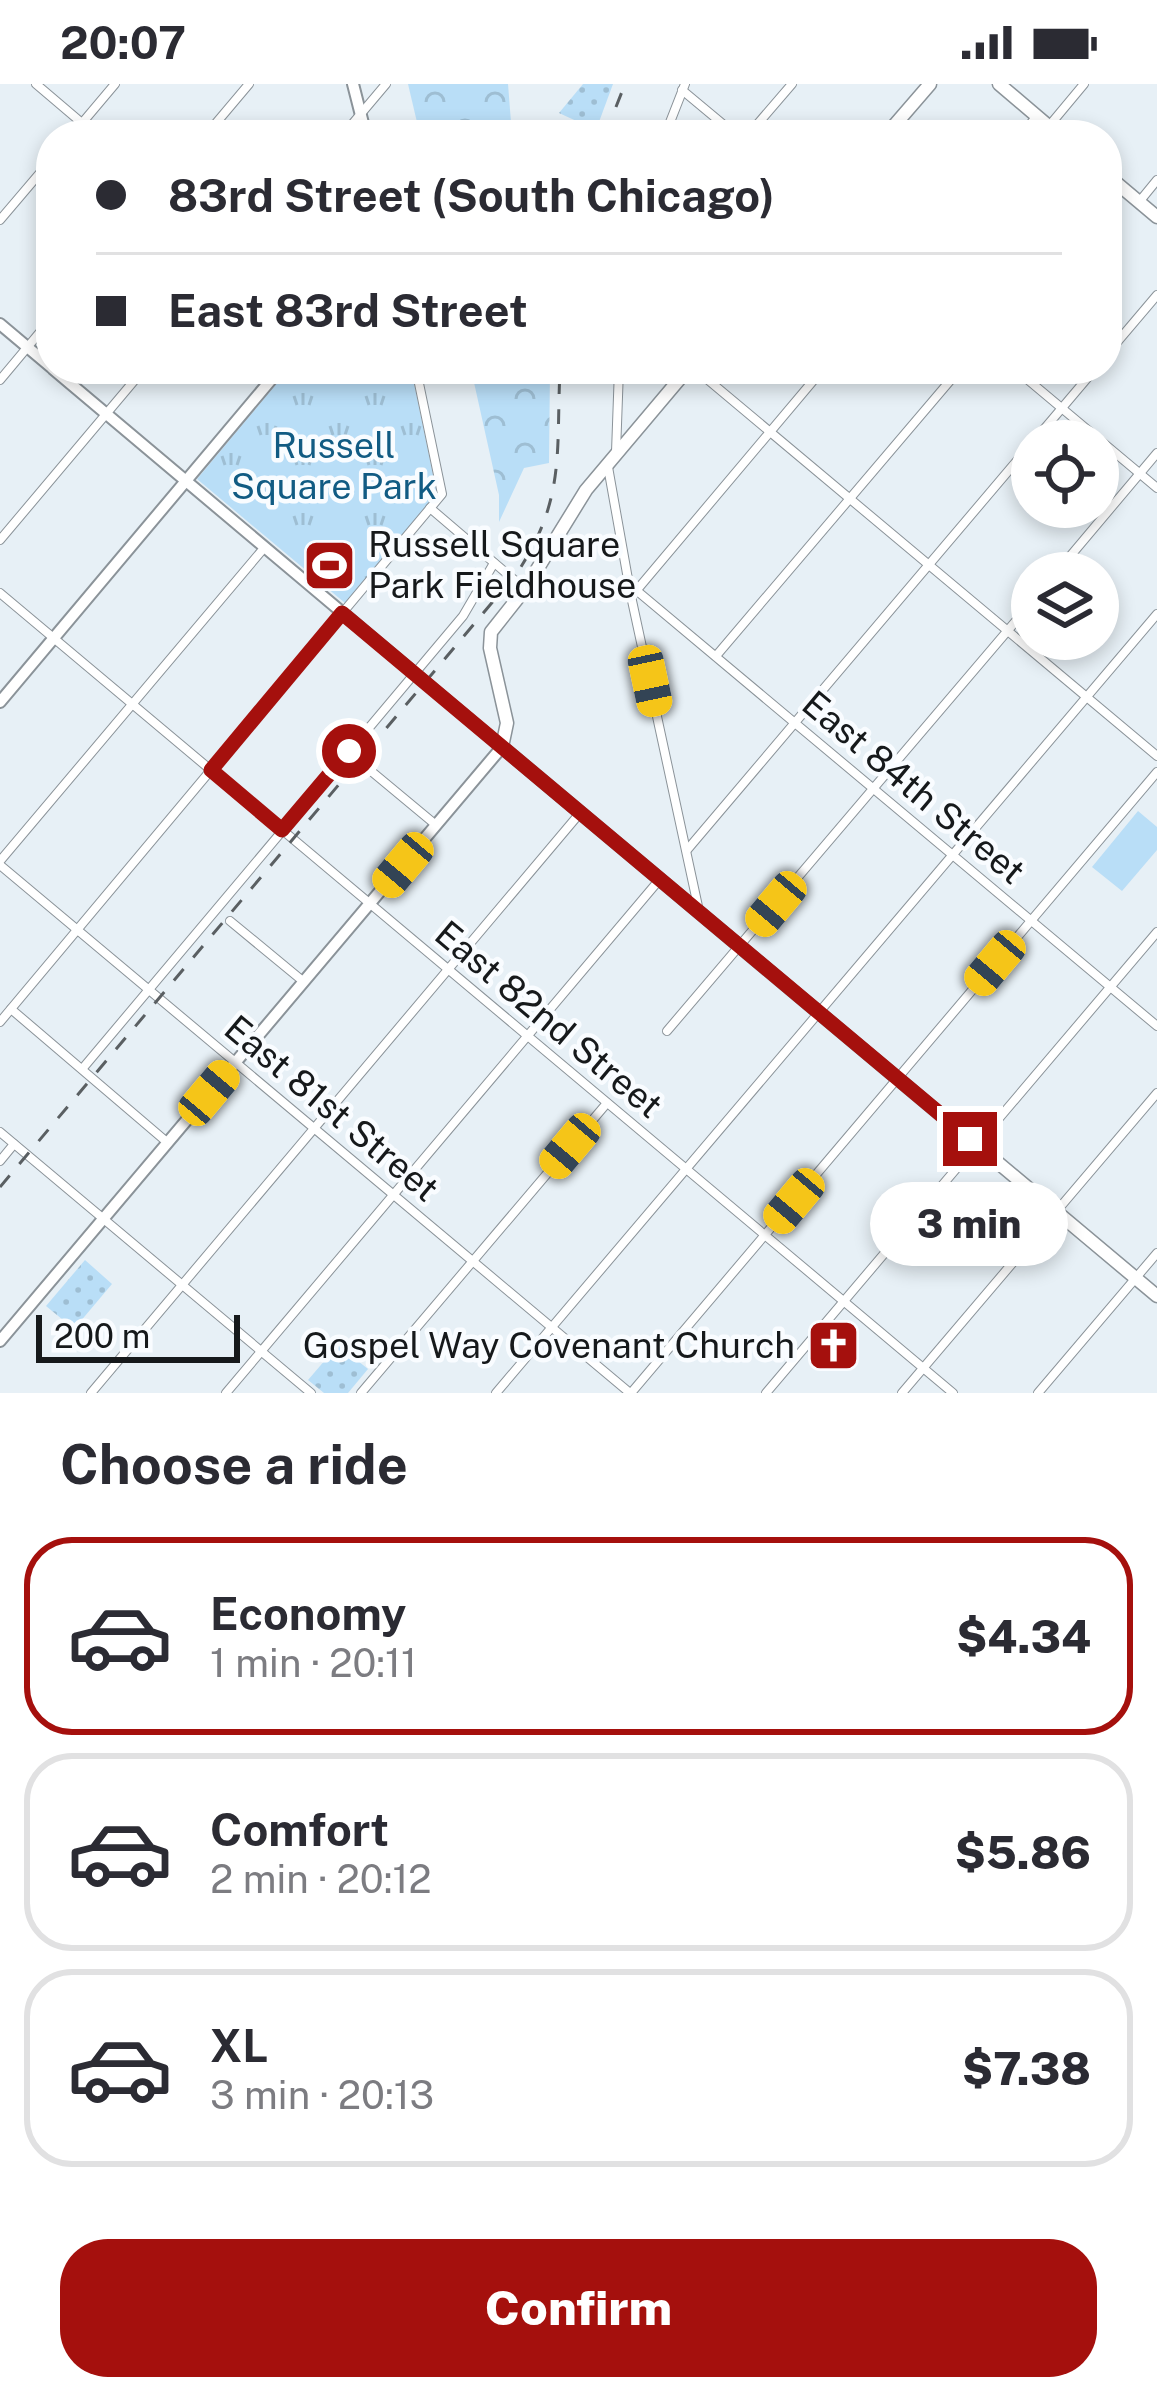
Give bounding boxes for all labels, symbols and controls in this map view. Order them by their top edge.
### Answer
text: 20:07 [60,16,186,69]
text: 83rd Street (South Chicago) [168,169,775,222]
text: East 83rd Street [168,284,528,337]
map controls [1011,420,1119,660]
button: locate [1011,420,1119,528]
park label: Russell Square Park [231,424,437,507]
place label: Russell Square Park Fieldhouse [368,523,636,606]
sports icon: Russell Square Park Fieldhouse [301,537,357,593]
button: layers [1011,552,1119,660]
car [625,642,675,720]
street label: East 84th Street [794,682,1034,892]
route start [322,724,376,778]
car [366,826,440,904]
car [739,865,813,943]
street label: East 82nd Street [427,912,671,1126]
car [958,924,1032,1002]
street label: East 81st Street [217,1006,447,1210]
car [172,1054,246,1132]
car [533,1107,607,1185]
route end [943,1112,997,1166]
car [757,1162,831,1240]
callout: 3 min [871,1181,1069,1265]
text: 3 min [917,1201,1021,1247]
scale bar [36,1309,240,1362]
text: 200 m [54,1317,150,1355]
church icon: Gospel Way Covenant Church [806,1317,862,1373]
place label: Gospel Way Covenant Church [303,1324,795,1366]
text: Choose a ride [60,1433,408,1496]
icon: car [66,1582,174,1690]
text: Economy [210,1587,406,1640]
text: $4.34 [956,1610,1091,1663]
text: 1 min · 20:11 [210,1640,417,1686]
icon: car [66,1798,174,1906]
text: Comfort [210,1803,389,1856]
text: $5.86 [955,1826,1091,1879]
text: 2 min · 20:12 [210,1856,432,1902]
icon: car [66,2014,174,2122]
text: XL [210,2019,268,2072]
text: $7.38 [962,2042,1091,2095]
text: 3 min · 20:13 [210,2072,434,2118]
button: Confirm [60,2239,1097,2377]

